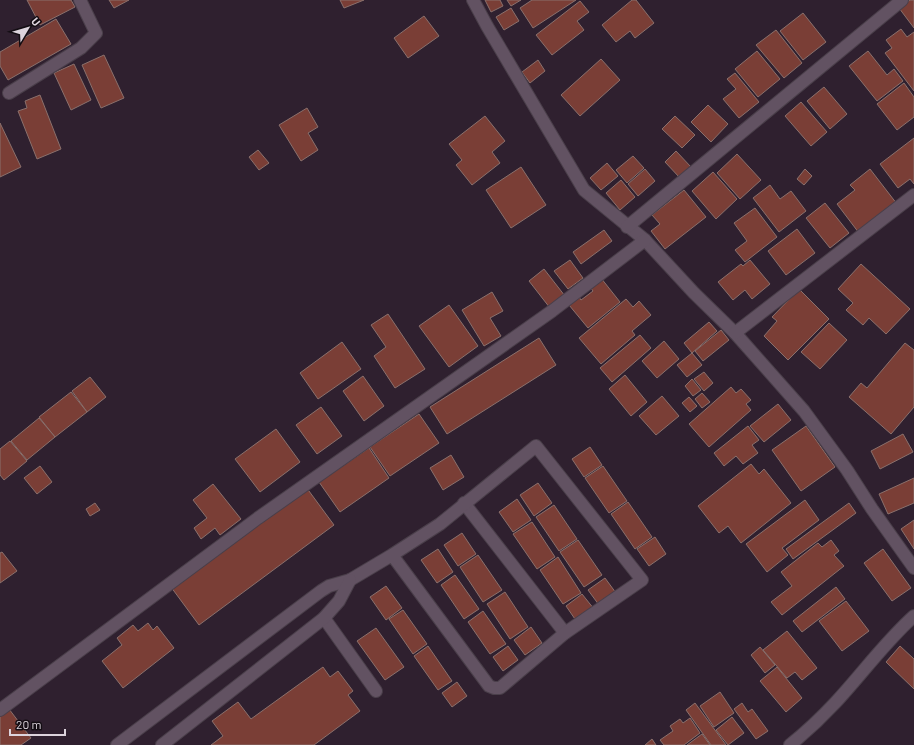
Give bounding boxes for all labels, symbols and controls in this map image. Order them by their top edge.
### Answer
north arrow [8,8,48,48]
text: U [29,15,44,28]
scale bar [10,711,65,737]
text: 20 m [16,717,42,731]

